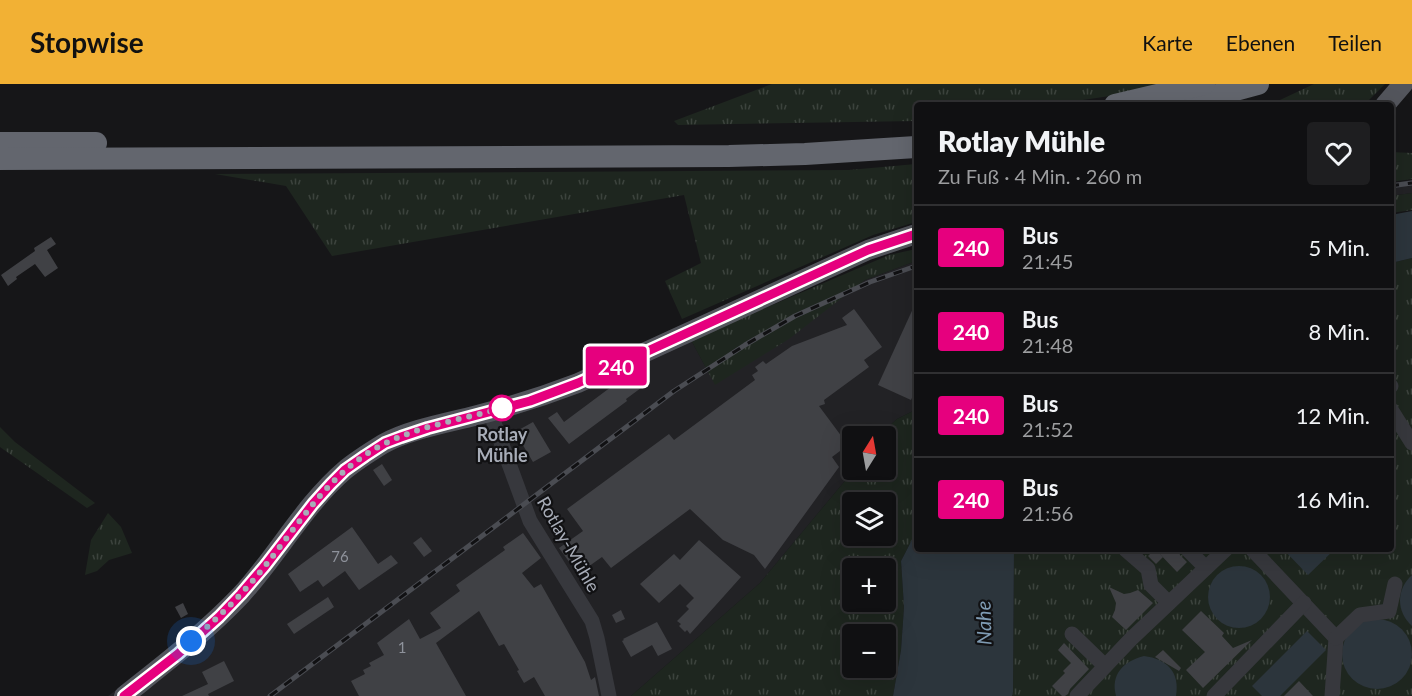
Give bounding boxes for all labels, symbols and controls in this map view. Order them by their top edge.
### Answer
text: Stopwise [30,25,144,59]
text: Karte [1142,30,1193,55]
text: Ebenen [1226,30,1295,55]
text: Teilen [1328,30,1382,55]
button: heart [1307,122,1370,185]
text: Rotlay Mühle [938,124,1105,158]
text: Zu Fuß · 4 Min. · 260 m [938,164,1142,188]
text: Bus [1022,222,1058,249]
text: 5 Min. [1309,234,1370,261]
text: 240 [953,235,989,260]
text: 21:45 [1022,249,1073,273]
text: Bus [1022,306,1058,333]
text: 8 Min. [1309,318,1370,345]
text: 240 [953,319,989,344]
text: 21:48 [1022,333,1073,357]
line badge: 240 [582,346,650,386]
text: 240 [598,354,634,379]
text: Bus [1022,390,1058,417]
marker: Rotlay Mühle [489,395,515,421]
text: 12 Min. [1296,402,1370,429]
text: 240 [953,403,989,428]
text: 21:52 [1022,417,1073,441]
place label: Rotlay Mühle [476,423,528,466]
north arrow [842,426,896,480]
map controls [842,426,896,678]
text: Bus [1022,474,1058,501]
text: 16 Min. [1296,486,1370,513]
text: 240 [953,487,989,512]
street label: Rotlay-Mühle [533,492,605,596]
button: layers [842,492,896,546]
text: 21:56 [1022,501,1073,525]
house number: 76 [331,547,349,565]
button: + [842,558,896,612]
water label: Nahe [971,601,995,645]
button: − [842,624,896,678]
your location [176,626,206,656]
house number: 1 [398,638,406,656]

